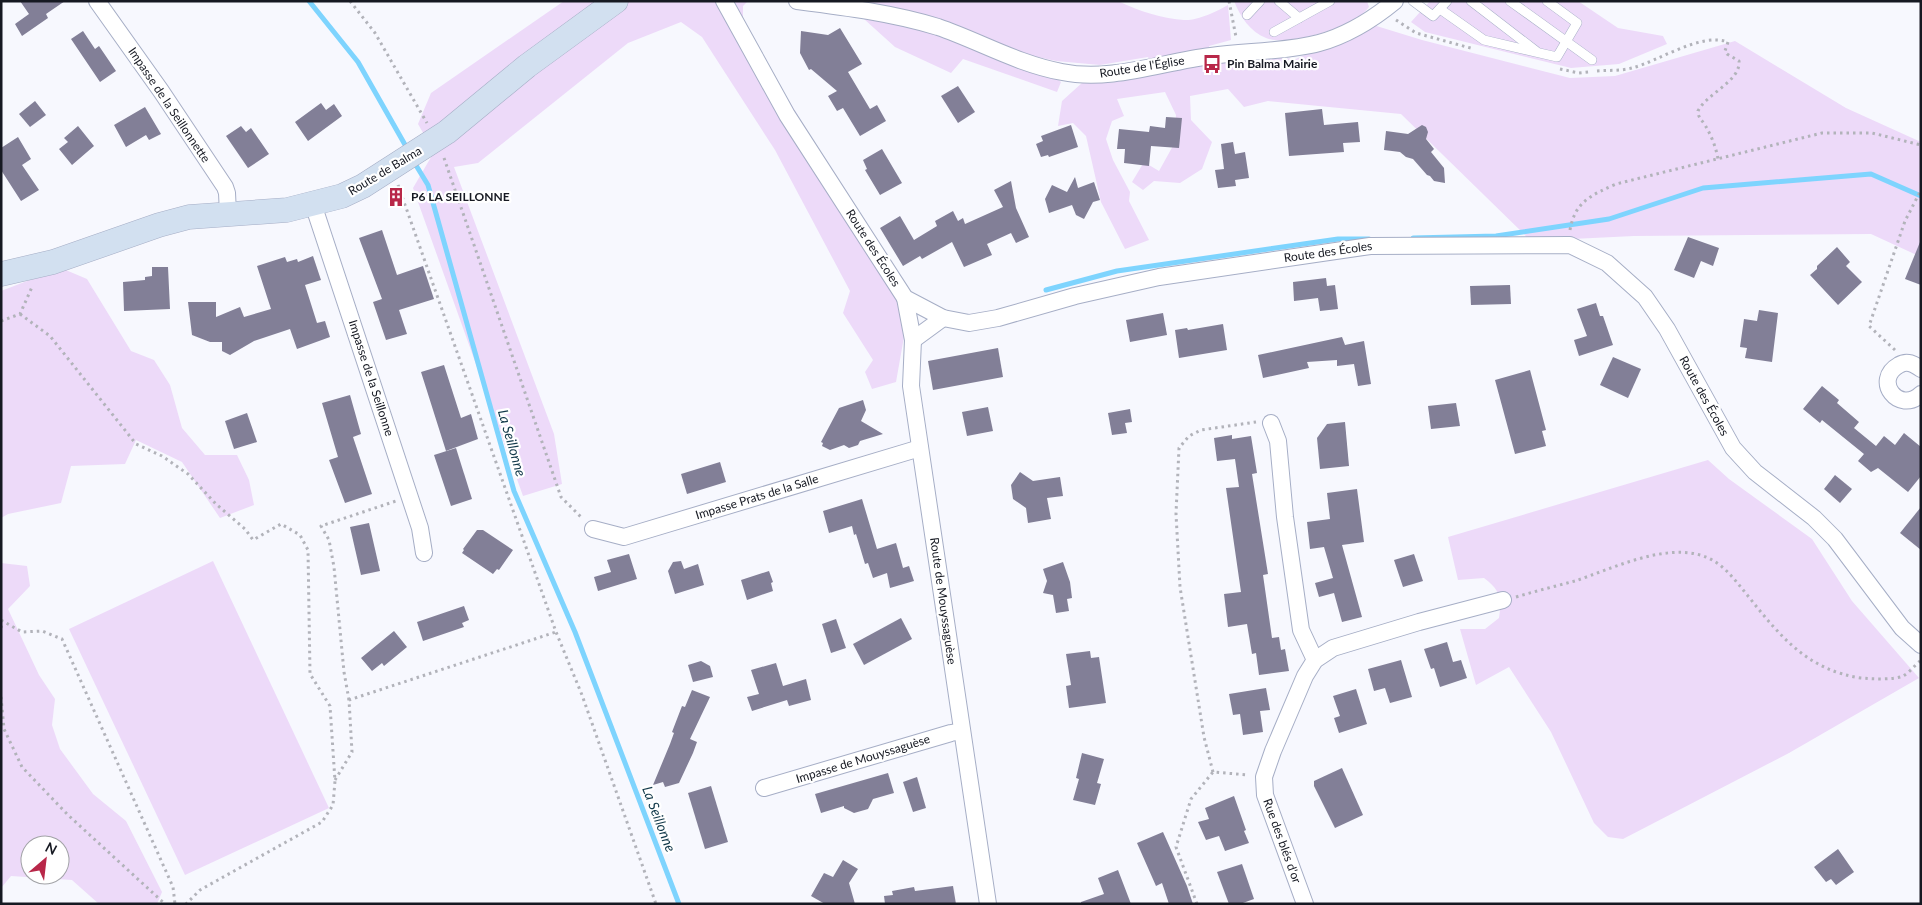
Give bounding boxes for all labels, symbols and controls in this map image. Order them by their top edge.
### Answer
street label: Impasse de la Seillonnette [125,44,214,165]
street label: Route de l'Église [1098,52,1186,81]
bus stop icon: Pin Balma Mairie [1201,53,1223,75]
place label: Pin Balma Mairie [1227,56,1318,71]
street label: Route de Balma [345,143,424,198]
building icon: P6 LA SEILLONNE [385,186,407,208]
place label: P6 LA SEILLONNE [411,189,510,204]
street label: Route des Écoles [843,206,904,289]
street label: Route des Écoles [1283,238,1373,265]
street label: Impasse de la Seillonne [346,318,397,438]
street label: Route des Écoles [1676,353,1733,438]
water label: La Seillonne [495,407,530,479]
street label: Impasse Prats de la Salle [694,471,820,522]
street label: Route de Mouyssaguèse [927,536,960,665]
street label: Impasse de Mouyssaguèse [794,731,932,786]
water label: La Seillonne [639,784,680,854]
street label: Rue des blés d'or [1260,796,1305,886]
north arrow [20,835,70,885]
text: N [43,838,60,858]

